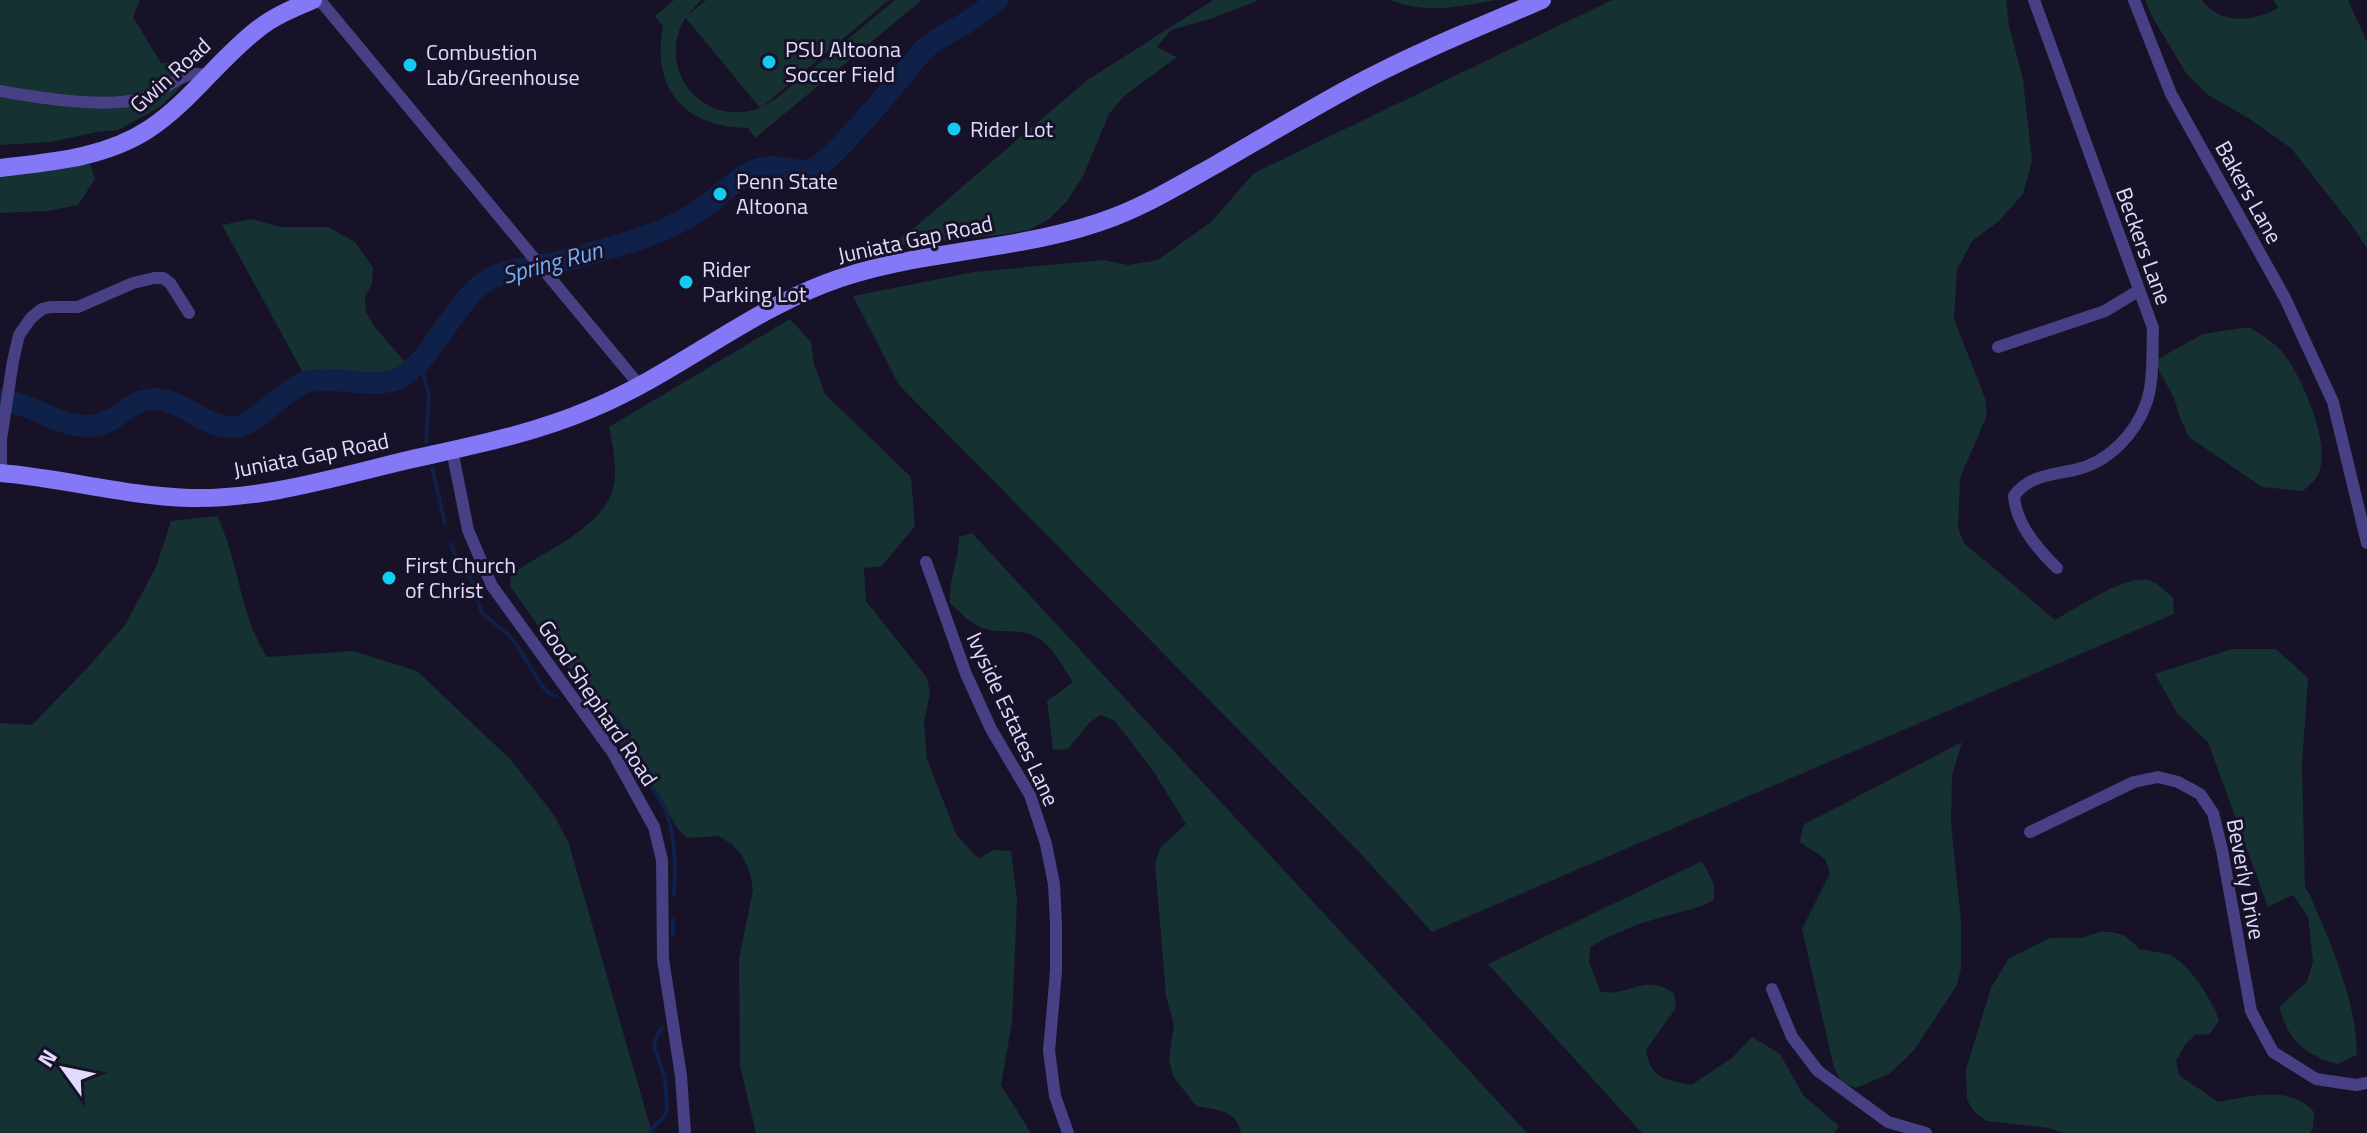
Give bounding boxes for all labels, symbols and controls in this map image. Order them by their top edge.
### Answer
street label: Gwin Road [122,29,218,121]
place label: PSU Altoona Soccer Field [785,32,901,91]
place label: Combustion Lab/Greenhouse [426,35,580,94]
marker: PSU Altoona Soccer Field [760,53,778,71]
marker: Combustion Lab/Greenhouse [401,56,419,74]
place label: Rider Lot [970,112,1054,146]
marker: Rider Lot [945,120,963,138]
street label: Bakers Lane [2207,134,2291,250]
place label: Penn State Altoona [736,164,838,223]
street label: Beckers Lane [2107,182,2181,310]
marker: Penn State Altoona [711,185,729,203]
street label: Juniata Gap Road [834,206,996,272]
water label: Spring Run [498,231,607,293]
place label: Rider Parking Lot [702,252,807,311]
marker: Rider Parking Lot [677,273,695,291]
street label: Juniata Gap Road [230,423,392,487]
place label: First Church of Christ [405,548,516,607]
marker: First Church of Christ [380,569,398,587]
street label: Good Shephard Road [530,613,666,793]
street label: Ivyside Estates Lane [958,626,1068,812]
street label: Beverly Drive [2218,816,2274,942]
north arrow [24,1029,104,1109]
text: N [29,1042,66,1074]

